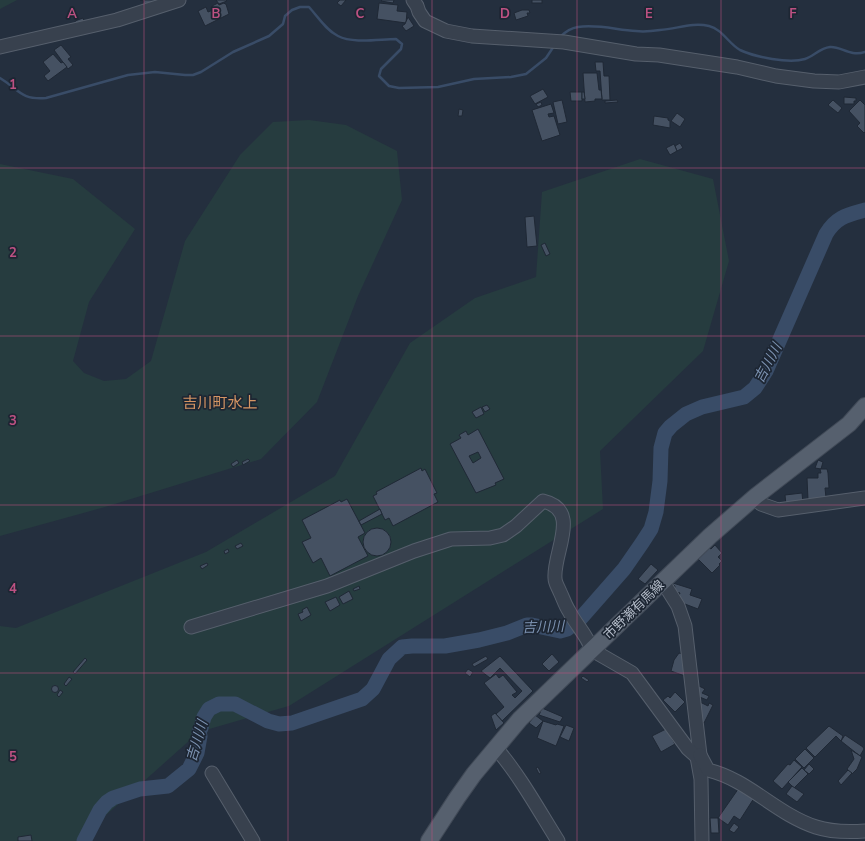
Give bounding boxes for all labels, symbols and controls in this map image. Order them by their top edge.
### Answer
text: A [67,5,77,23]
text: B [212,5,221,23]
text: C [356,5,365,23]
text: D [500,5,510,23]
text: E [645,5,653,23]
text: F [789,5,797,23]
text: 1 [9,76,17,94]
text: 2 [9,244,17,262]
water label: 吉川川 [750,338,787,386]
district label: 吉川町水上 [182,393,258,413]
text: 3 [9,412,17,430]
street label: 市野瀬有馬線 [600,576,668,644]
text: 4 [9,580,17,598]
water label: 吉川川 [522,617,566,637]
water label: 吉川川 [182,716,213,764]
text: 5 [9,748,17,766]

